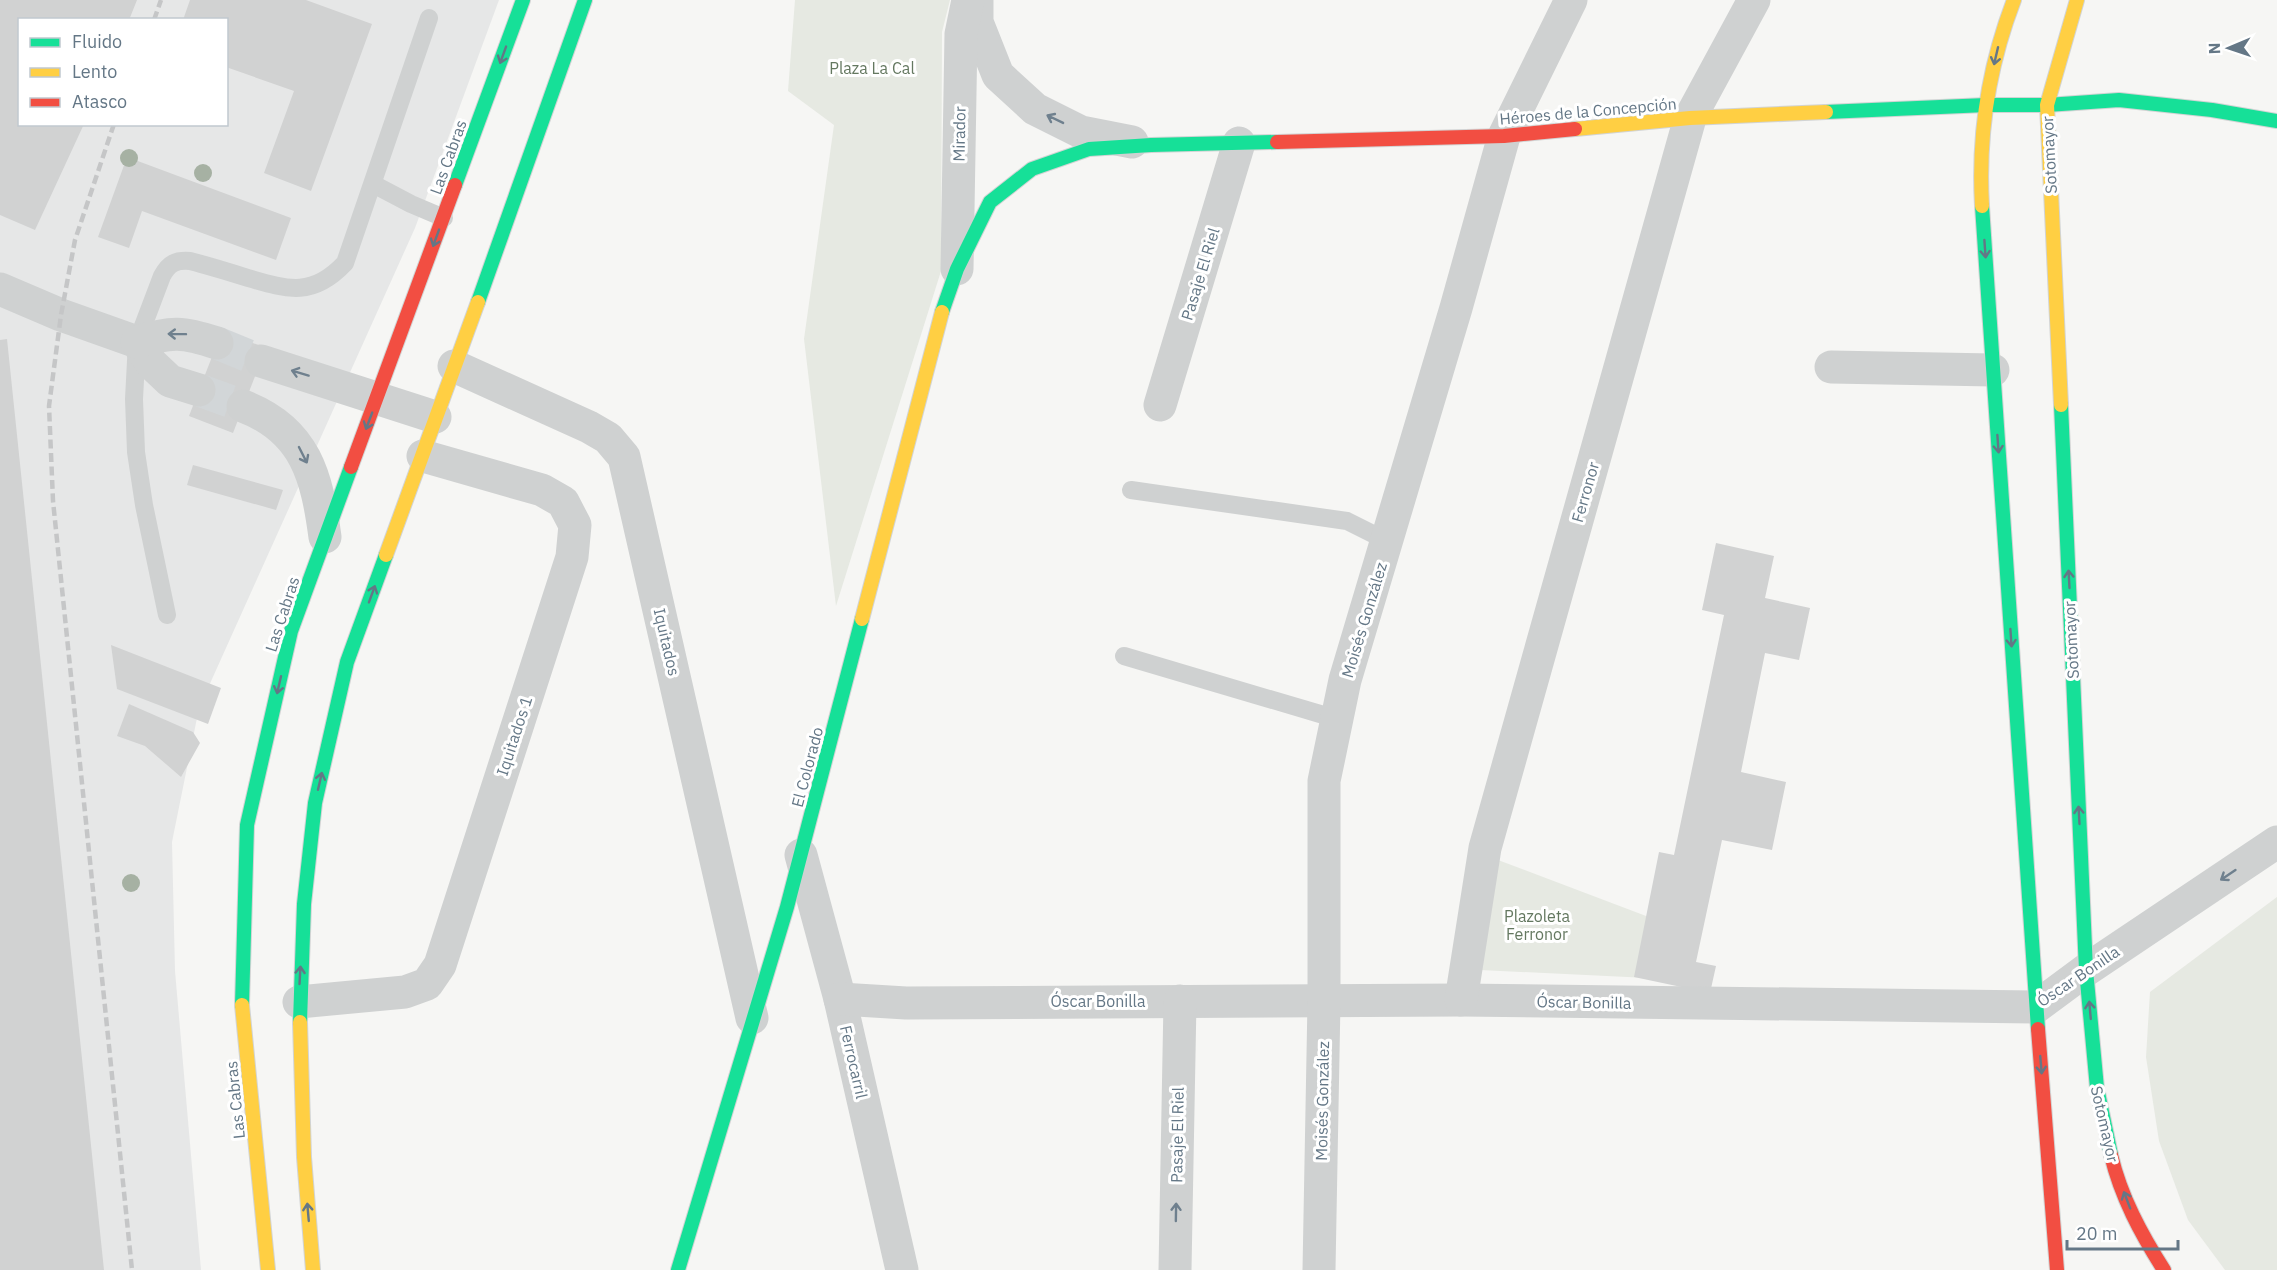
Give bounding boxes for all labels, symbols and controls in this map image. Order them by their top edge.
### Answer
legend [18,18,228,126]
north arrow [2199,18,2259,78]
text: Fluido [72,30,122,53]
text: N [2204,42,2224,55]
one-way arrow [497,45,508,64]
one-way arrow [1990,46,2002,65]
park label: Plaza La Cal [829,58,915,78]
text: Lento [72,60,117,83]
text: Atasco [72,90,127,113]
street label: Héroes de la Concepción [1499,93,1677,129]
street label: Mirador [949,106,969,162]
one-way arrow [1046,112,1064,124]
street label: Sotomayor [2037,115,2061,194]
street label: Las Cabras [425,117,471,197]
street label: Pasaje El Riel [1176,225,1224,323]
one-way arrow [430,228,441,247]
one-way arrow [1980,239,1991,258]
one-way arrow [168,328,188,340]
one-way arrow [291,367,310,378]
one-way arrow [363,411,374,430]
one-way arrow [1993,433,2004,453]
one-way arrow [298,446,309,464]
street label: Ferronor [1567,459,1603,524]
street label: Moisés González [1337,560,1391,680]
one-way arrow [2063,569,2074,589]
street label: Las Cabras [260,574,304,654]
one-way arrow [368,585,379,604]
street label: Sotomayor [2059,600,2083,679]
street label: Iquitados [650,606,684,678]
one-way arrow [2006,628,2017,648]
one-way arrow [273,674,284,694]
street label: Iquitados 1 [492,694,536,778]
street label: El Colorado [787,725,827,809]
one-way arrow [314,772,326,791]
one-way arrow [2074,806,2085,826]
one-way arrow [2221,869,2237,881]
park label: Plazoleta Ferronor [1504,906,1571,944]
street label: Óscar Bonilla [2032,940,2123,1011]
one-way arrow [295,965,306,985]
street label: Óscar Bonilla [1050,990,1146,1011]
street label: Óscar Bonilla [1536,990,1632,1013]
one-way arrow [2084,1001,2095,1021]
street label: Ferrocarril [836,1023,872,1101]
street label: Moisés González [1311,1041,1333,1161]
one-way arrow [2036,1055,2047,1075]
street label: Las Cabras [221,1060,249,1140]
street label: Sotomayor [2086,1084,2124,1164]
street label: Pasaje El Riel [1166,1087,1188,1183]
one-way arrow [2121,1192,2132,1210]
one-way arrow [303,1202,314,1222]
one-way arrow [1170,1202,1182,1222]
scale bar [2067,1213,2178,1251]
text: 20 m [2076,1222,2118,1245]

